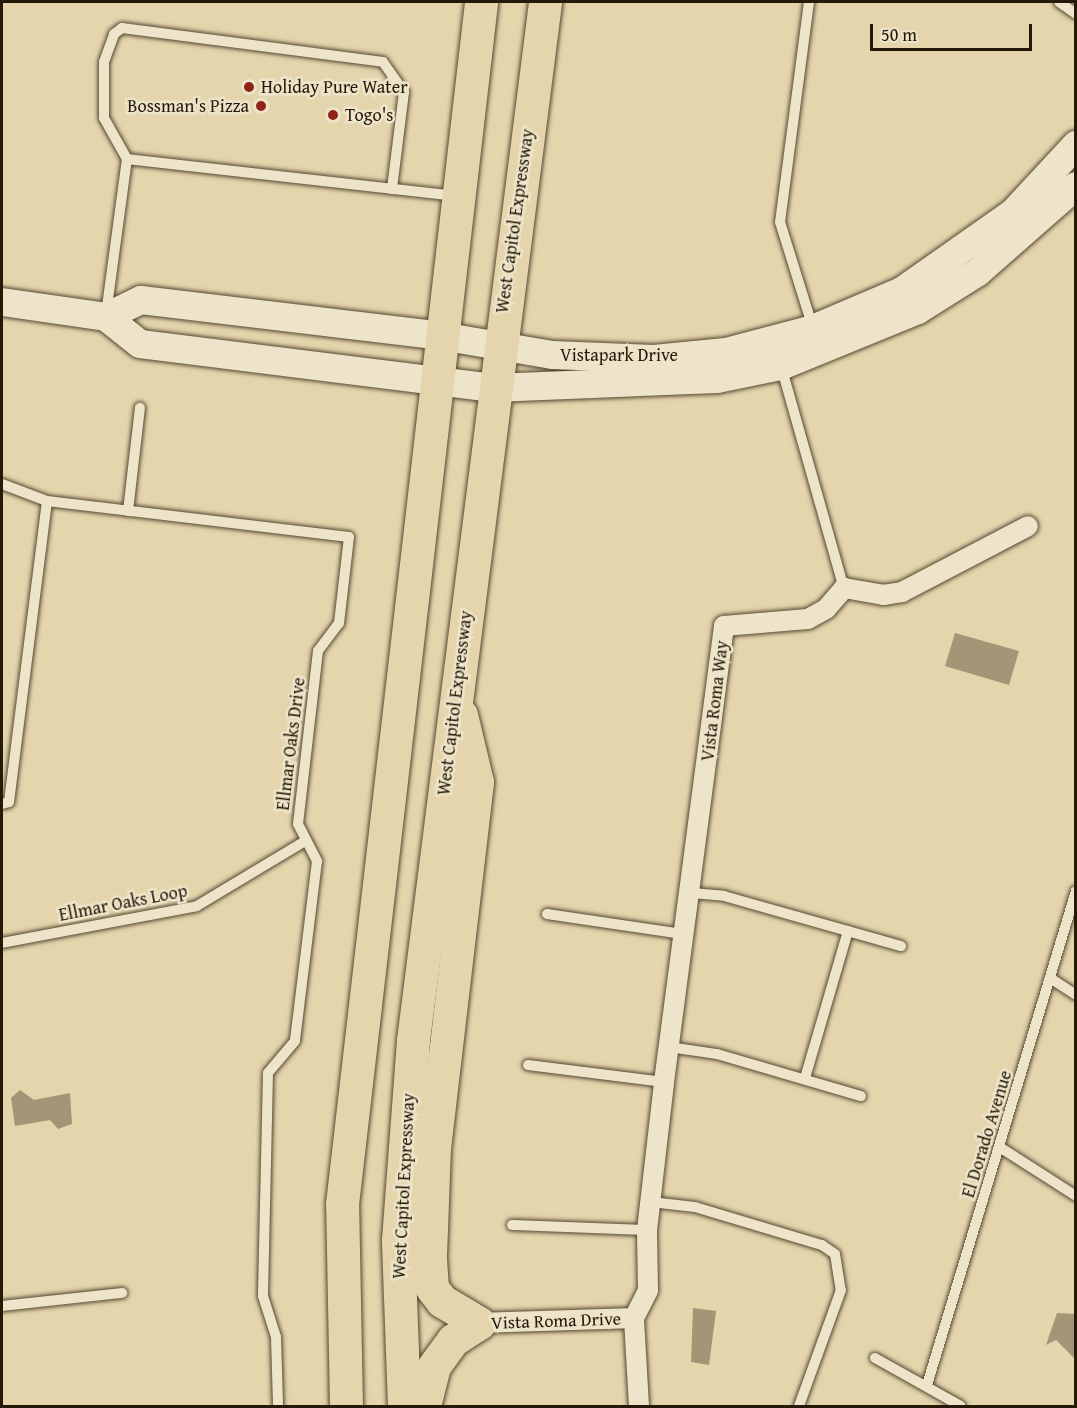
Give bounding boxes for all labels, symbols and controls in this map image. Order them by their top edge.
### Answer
scale bar [873,12,1035,50]
text: 50 m [881,21,917,48]
place label: Holiday Pure Water [261,76,408,98]
marker: Holiday Pure Water [242,80,256,94]
place label: Bossman's Pizza [127,95,249,117]
marker: Bossman's Pizza [254,99,268,113]
place label: Togo's [345,104,393,126]
marker: Togo's [326,108,340,122]
street label: West Capitol Expressway [491,127,539,315]
street label: Vistapark Drive [560,344,678,366]
street label: West Capitol Expressway [433,609,477,797]
street label: Vista Roma Way [697,639,733,763]
street label: Ellmar Oaks Drive [272,676,310,812]
street label: Ellmar Oaks Loop [57,880,189,926]
street label: El Dorado Avenue [957,1068,1017,1200]
street label: West Capitol Expressway [388,1093,420,1279]
street label: Vista Roma Drive [491,1308,621,1334]

